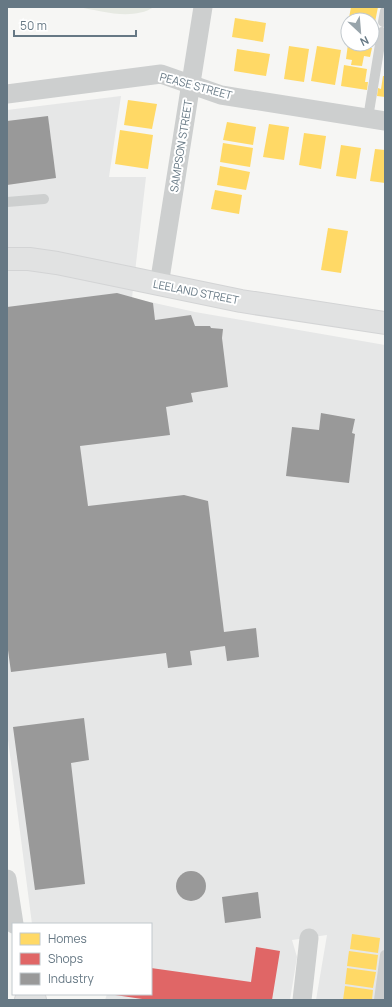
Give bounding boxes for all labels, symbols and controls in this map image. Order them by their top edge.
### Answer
scale bar [14,12,136,38]
north arrow [340,12,380,52]
text: 50 m [20,17,47,34]
text: N [358,33,371,50]
street label: PEASE STREET [158,69,234,102]
street label: SAMPSON STREET [166,98,195,193]
street label: LEELAND STREET [152,276,241,307]
legend [12,923,152,995]
text: Homes [48,930,87,947]
text: Shops [48,950,83,967]
text: Industry [48,970,94,987]

